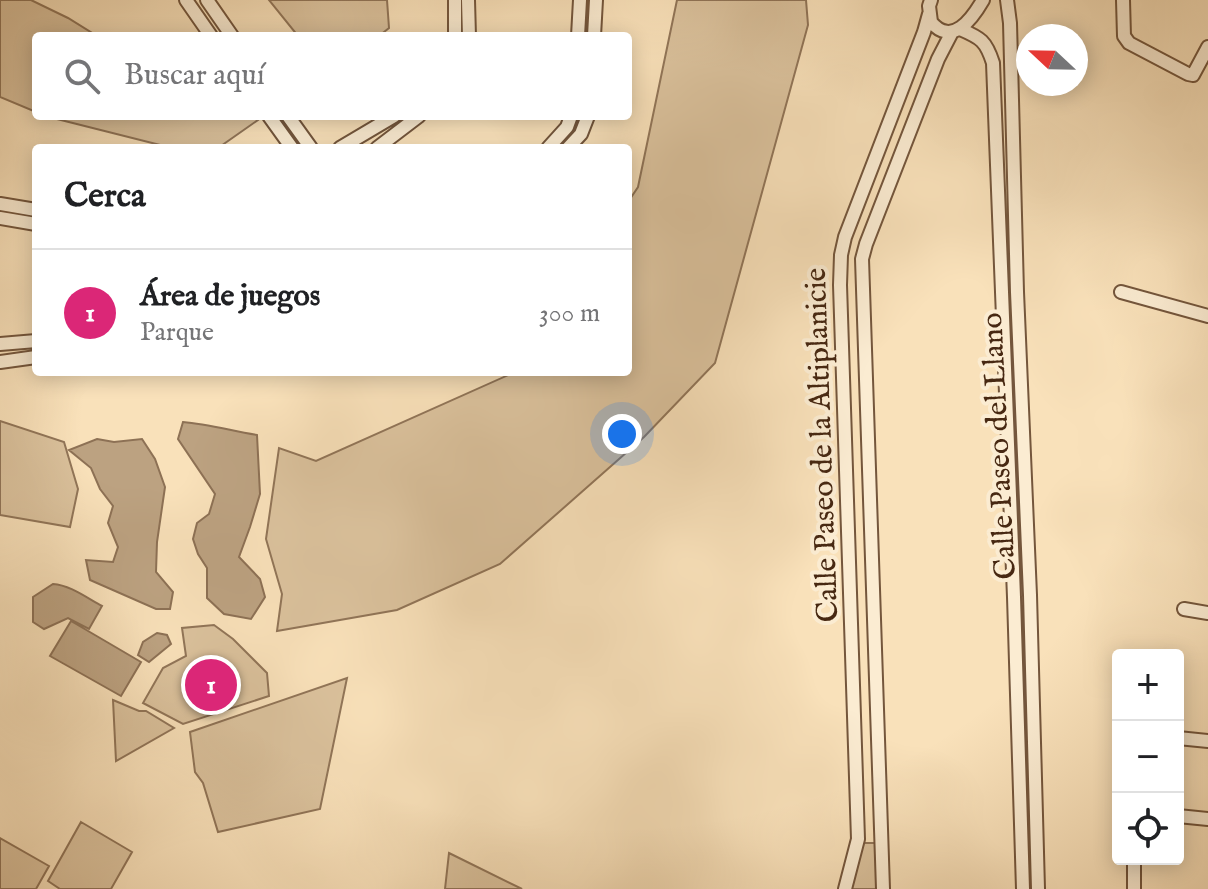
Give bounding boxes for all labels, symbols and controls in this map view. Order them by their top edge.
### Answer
north arrow [1016,24,1088,96]
search box [32,32,632,120]
icon: search [60,54,104,98]
text: Buscar aquí [124,57,265,95]
text: Cerca [64,175,146,218]
street label: Calle Paseo de la Altiplanicie [798,267,848,623]
text: Área de juegos [140,278,320,316]
text: 1 [85,297,95,330]
text: 300 m [539,297,600,330]
street label: Calle Paseo del Llano [974,311,1026,580]
text: Parque [140,316,214,349]
your location [602,414,642,454]
map controls [1112,649,1184,865]
button: + [1112,649,1184,721]
pin: 1 [185,655,237,715]
button: − [1112,721,1184,793]
button: locate [1112,793,1184,865]

